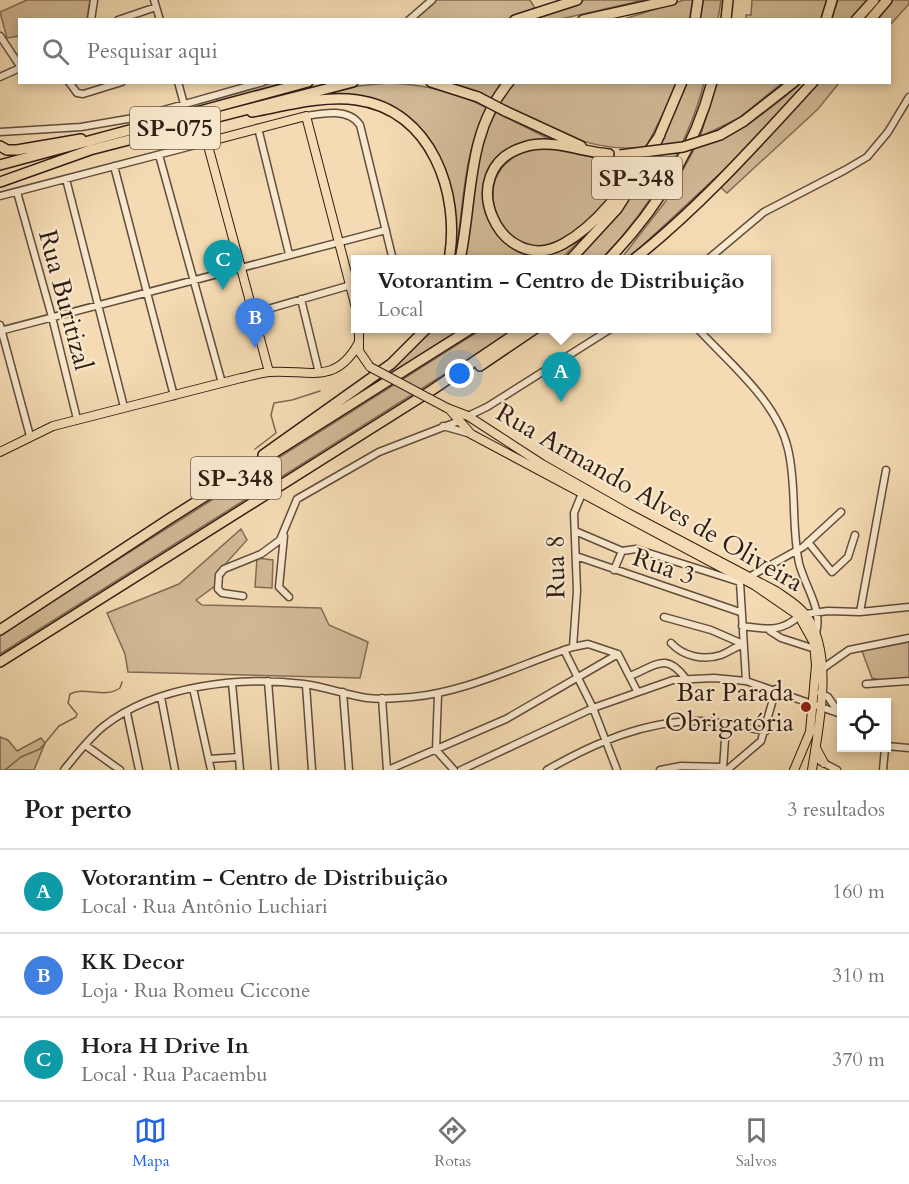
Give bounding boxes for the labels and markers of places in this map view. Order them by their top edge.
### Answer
pin: C [204,240,242,290]
pin: B [236,298,274,348]
pin: A [542,352,580,402]
place label: Bar Parada Obrigatória [665,675,794,740]
marker: Bar Parada Obrigatória [799,700,813,714]

